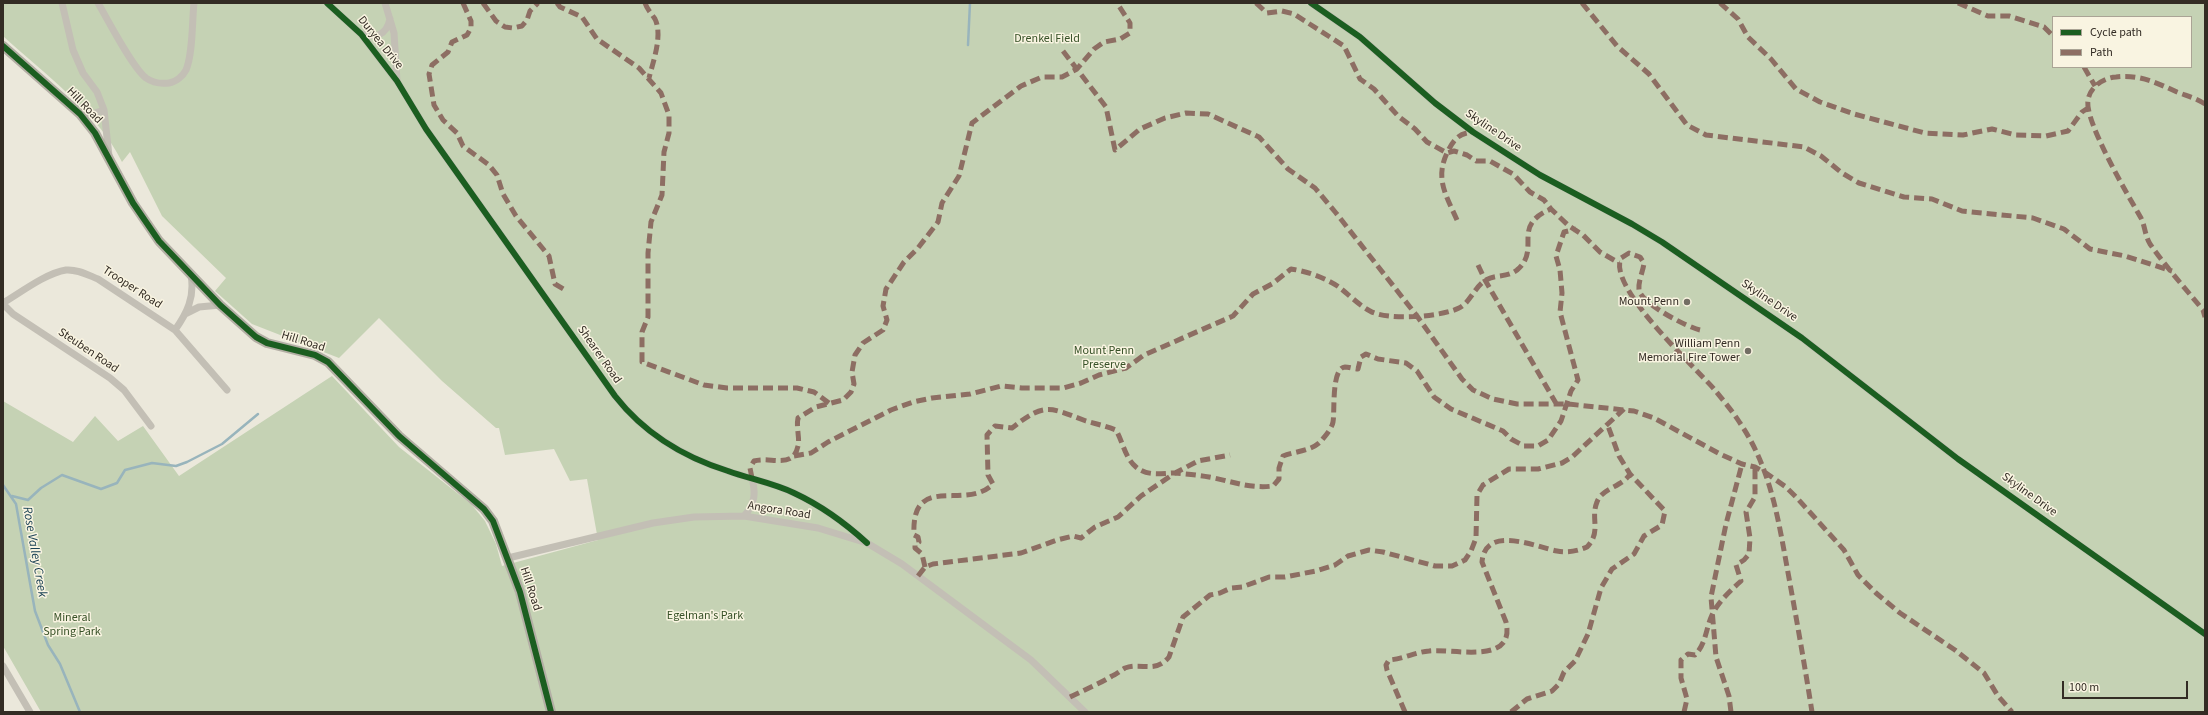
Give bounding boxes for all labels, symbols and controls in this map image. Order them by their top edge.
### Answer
street label: Duryea Drive [354,14,406,72]
legend [2052,16,2192,68]
text: Cycle path [2090,24,2142,41]
park label: Drenkel Field [1014,32,1080,46]
text: Path [2090,44,2113,61]
street label: Hill Road [63,85,105,127]
street label: Skyline Drive [1462,107,1524,155]
street label: Trooper Road [100,263,164,313]
street label: Skyline Drive [1738,277,1800,325]
place label: Mount Penn [1619,295,1679,309]
marker: Mount Penn [1682,297,1692,307]
street label: Shearer Road [574,323,624,387]
street label: Steuben Road [55,326,121,376]
street label: Hill Road [279,329,327,355]
place label: William Penn Memorial Fire Tower [1638,337,1740,365]
park label: Mount Penn Preserve [1074,344,1134,372]
marker: William Penn Memorial Fire Tower [1743,346,1753,356]
street label: Skyline Drive [1999,470,2059,520]
street label: Angora Road [746,499,812,523]
water label: Rose Valley Creek [18,505,50,599]
street label: Hill Road [516,565,544,613]
park label: Egelman's Park [667,609,743,623]
park label: Mineral Spring Park [43,611,101,639]
scale bar [2064,673,2190,699]
text: 100 m [2069,679,2099,696]

